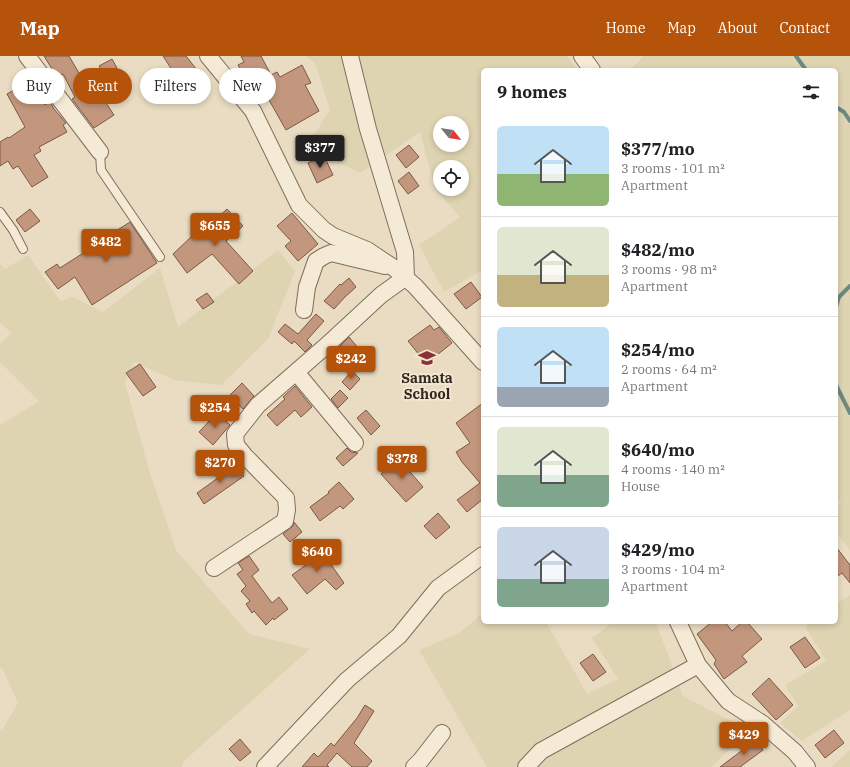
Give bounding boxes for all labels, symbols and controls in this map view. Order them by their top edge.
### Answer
text: Map [20,16,60,40]
text: Home [606,19,645,37]
text: Map [667,19,696,37]
text: About [718,19,757,37]
text: Contact [779,19,830,37]
chip: Buy [12,68,65,104]
chip: Rent [73,68,132,104]
chip: Filters [140,68,211,104]
chip: New [219,68,276,104]
text: 9 homes [497,81,567,103]
icon: filters [800,81,822,103]
north arrow [433,116,469,152]
map controls [433,116,469,196]
pin: $377 [296,135,344,169]
text: $377/mo [621,138,695,160]
text: $377 [304,139,336,156]
icon: home [529,142,577,190]
button: locate [433,160,469,196]
text: 3 rooms · 101 m² [621,160,725,177]
text: Apartment [621,177,688,194]
pin: $655 [191,213,239,247]
text: $655 [199,217,231,234]
pin: $482 [82,229,130,263]
text: $482 [90,233,122,250]
text: $482/mo [621,239,695,261]
icon: home [529,243,577,291]
text: 3 rooms · 98 m² [621,261,717,278]
text: Apartment [621,278,688,295]
text: $254/mo [621,339,695,361]
icon: home [529,343,577,391]
pin: $242 [327,346,375,380]
school or university icon: Samata School [417,348,437,368]
text: $242 [335,350,367,367]
text: 2 rooms · 64 m² [621,361,717,378]
place label: Samata School [401,369,453,403]
text: Apartment [621,378,688,395]
pin: $254 [191,395,239,429]
text: $254 [199,399,231,416]
text: $640/mo [621,439,695,461]
icon: home [529,443,577,491]
pin: $378 [378,446,426,480]
pin: $270 [196,450,244,484]
text: $378 [386,450,418,467]
text: $270 [204,454,236,471]
text: 4 rooms · 140 m² [621,461,725,478]
text: House [621,478,660,495]
pin: $640 [293,539,341,573]
text: $429/mo [621,539,695,561]
text: $640 [301,543,333,560]
icon: home [529,543,577,591]
text: 3 rooms · 104 m² [621,561,725,578]
text: Apartment [621,578,688,595]
pin: $429 [720,722,768,756]
text: $429 [728,726,760,743]

